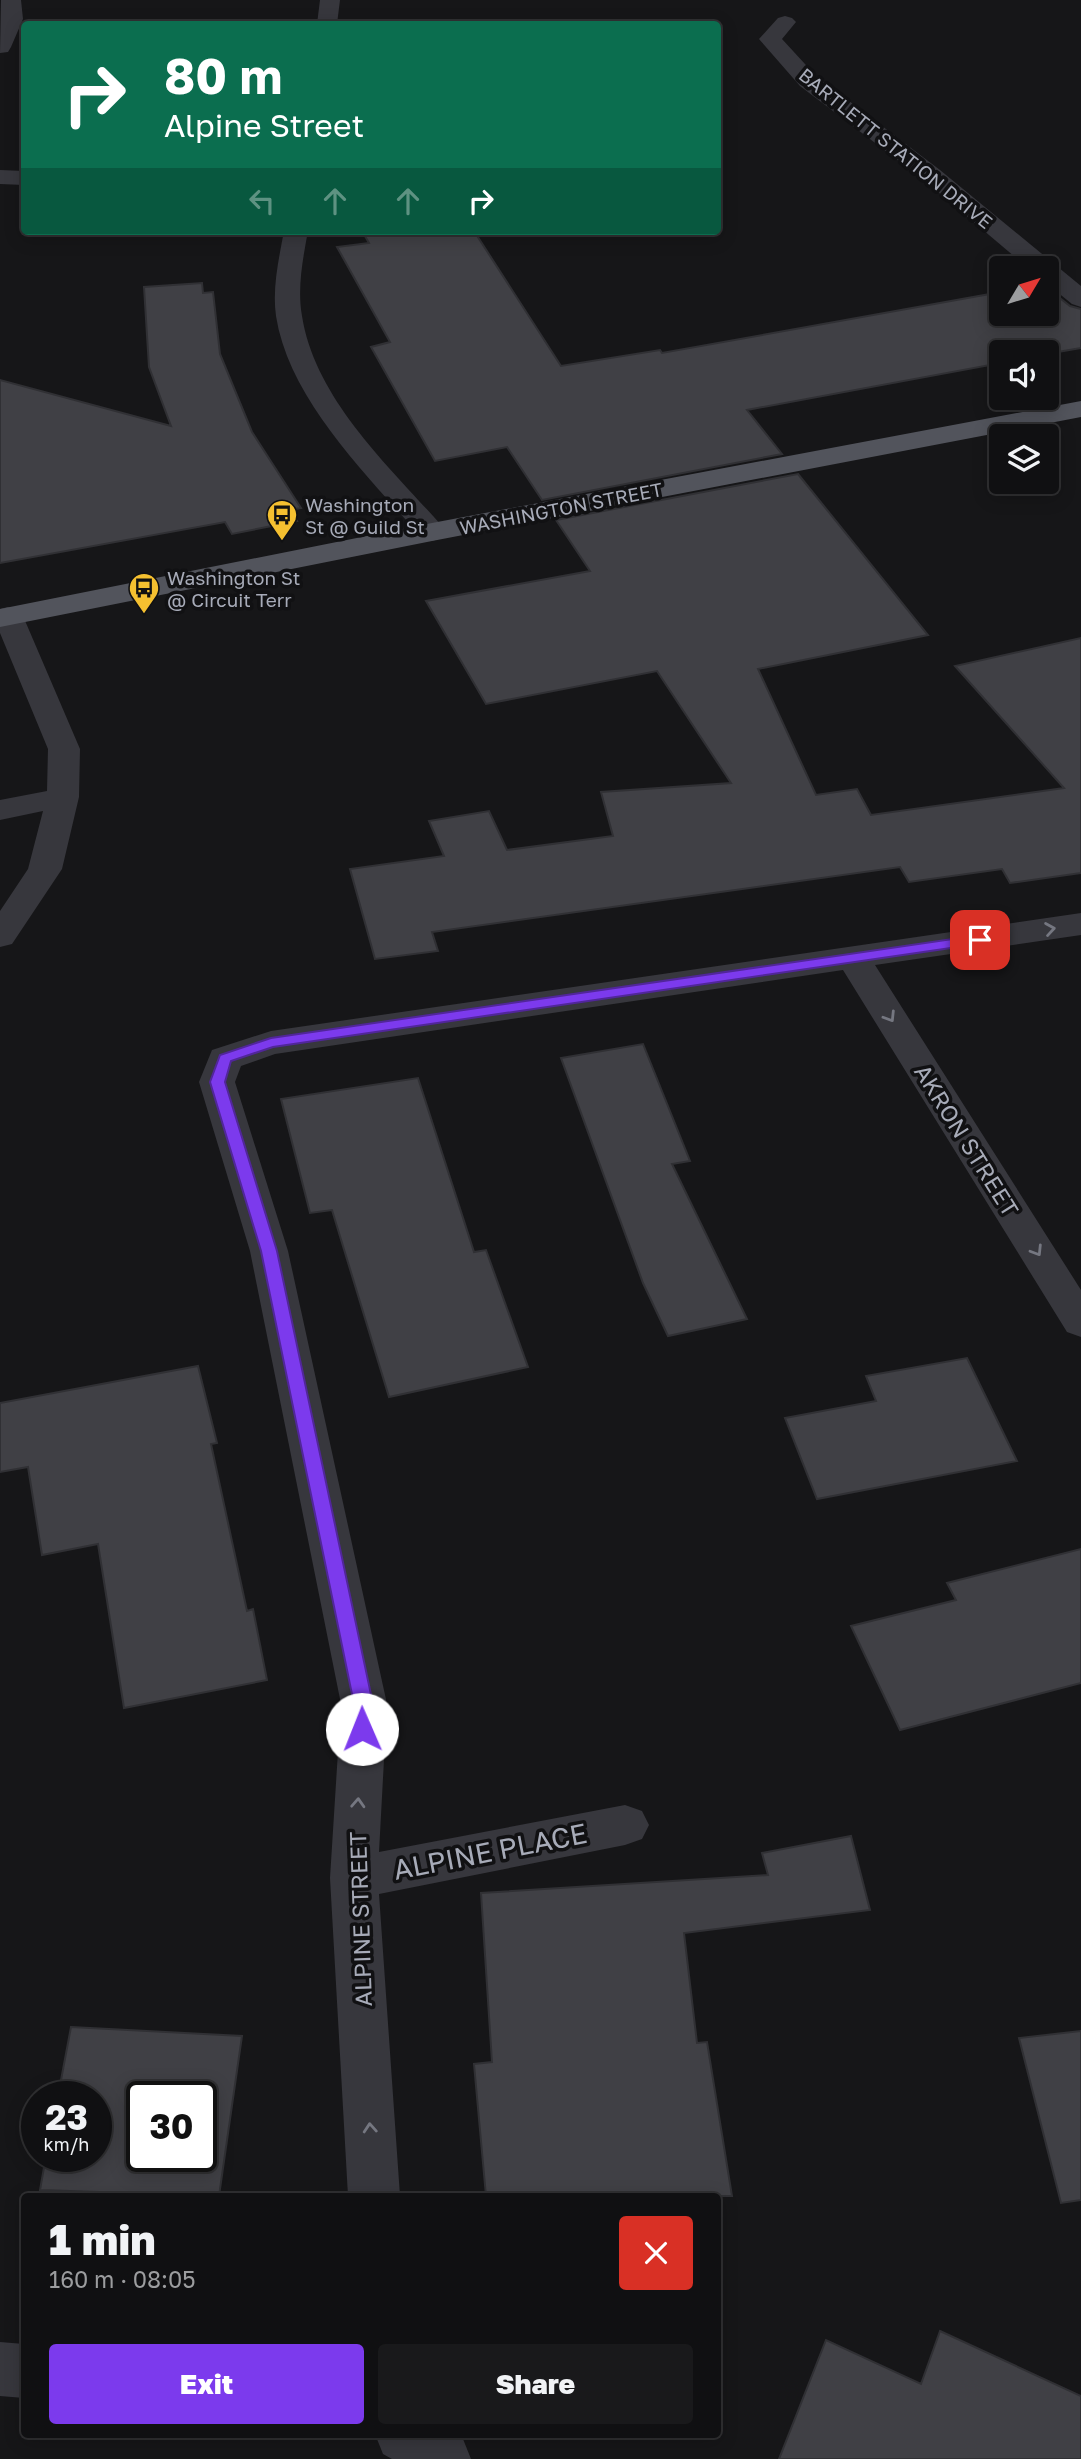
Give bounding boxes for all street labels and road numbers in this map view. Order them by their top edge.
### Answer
street label: BARTLETT STATION DRIVE [795,63,997,233]
street label: WASHINGTON STREET [458,477,665,539]
street label: AKRON STREET [909,1059,1025,1221]
street label: ALPINE PLACE [390,1816,590,1886]
street label: ALPINE STREET [343,1831,377,2007]

